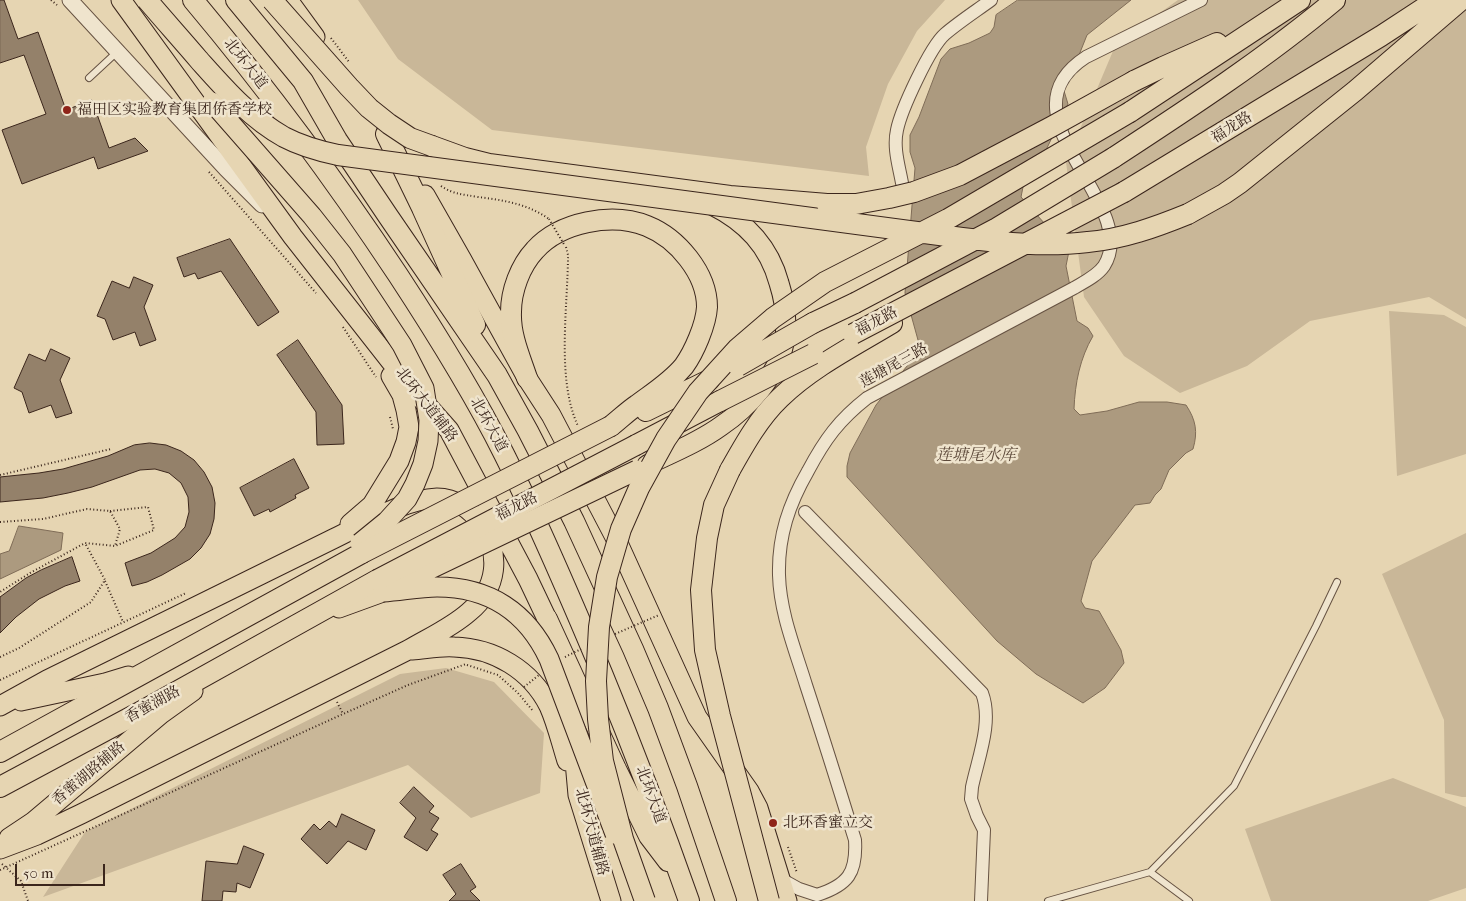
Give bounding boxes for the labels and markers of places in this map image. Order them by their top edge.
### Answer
place label: 福田区实验教育集团侨香学校 [77,101,272,119]
marker: 福田区实验教育集团侨香学校 [61,104,73,116]
place label: 北环香蜜立交 [783,814,873,832]
marker: 北环香蜜立交 [767,817,779,829]

